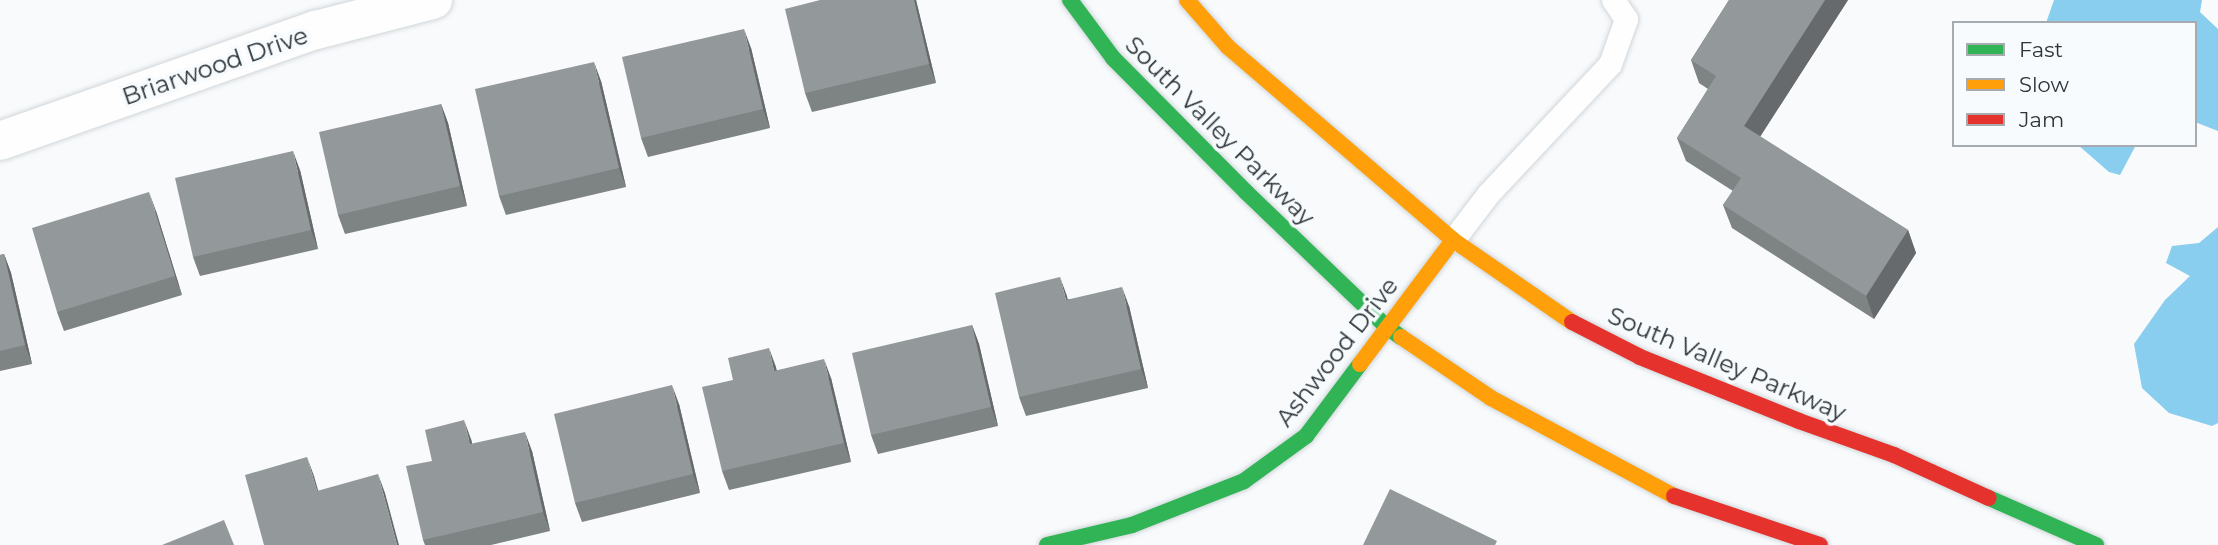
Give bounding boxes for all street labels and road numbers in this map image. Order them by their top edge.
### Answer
street label: Briarwood Drive [118,21,312,111]
street label: South Valley Parkway [1119,30,1321,232]
street label: Ashwood Drive [1270,272,1404,432]
street label: South Valley Parkway [1604,301,1850,427]

